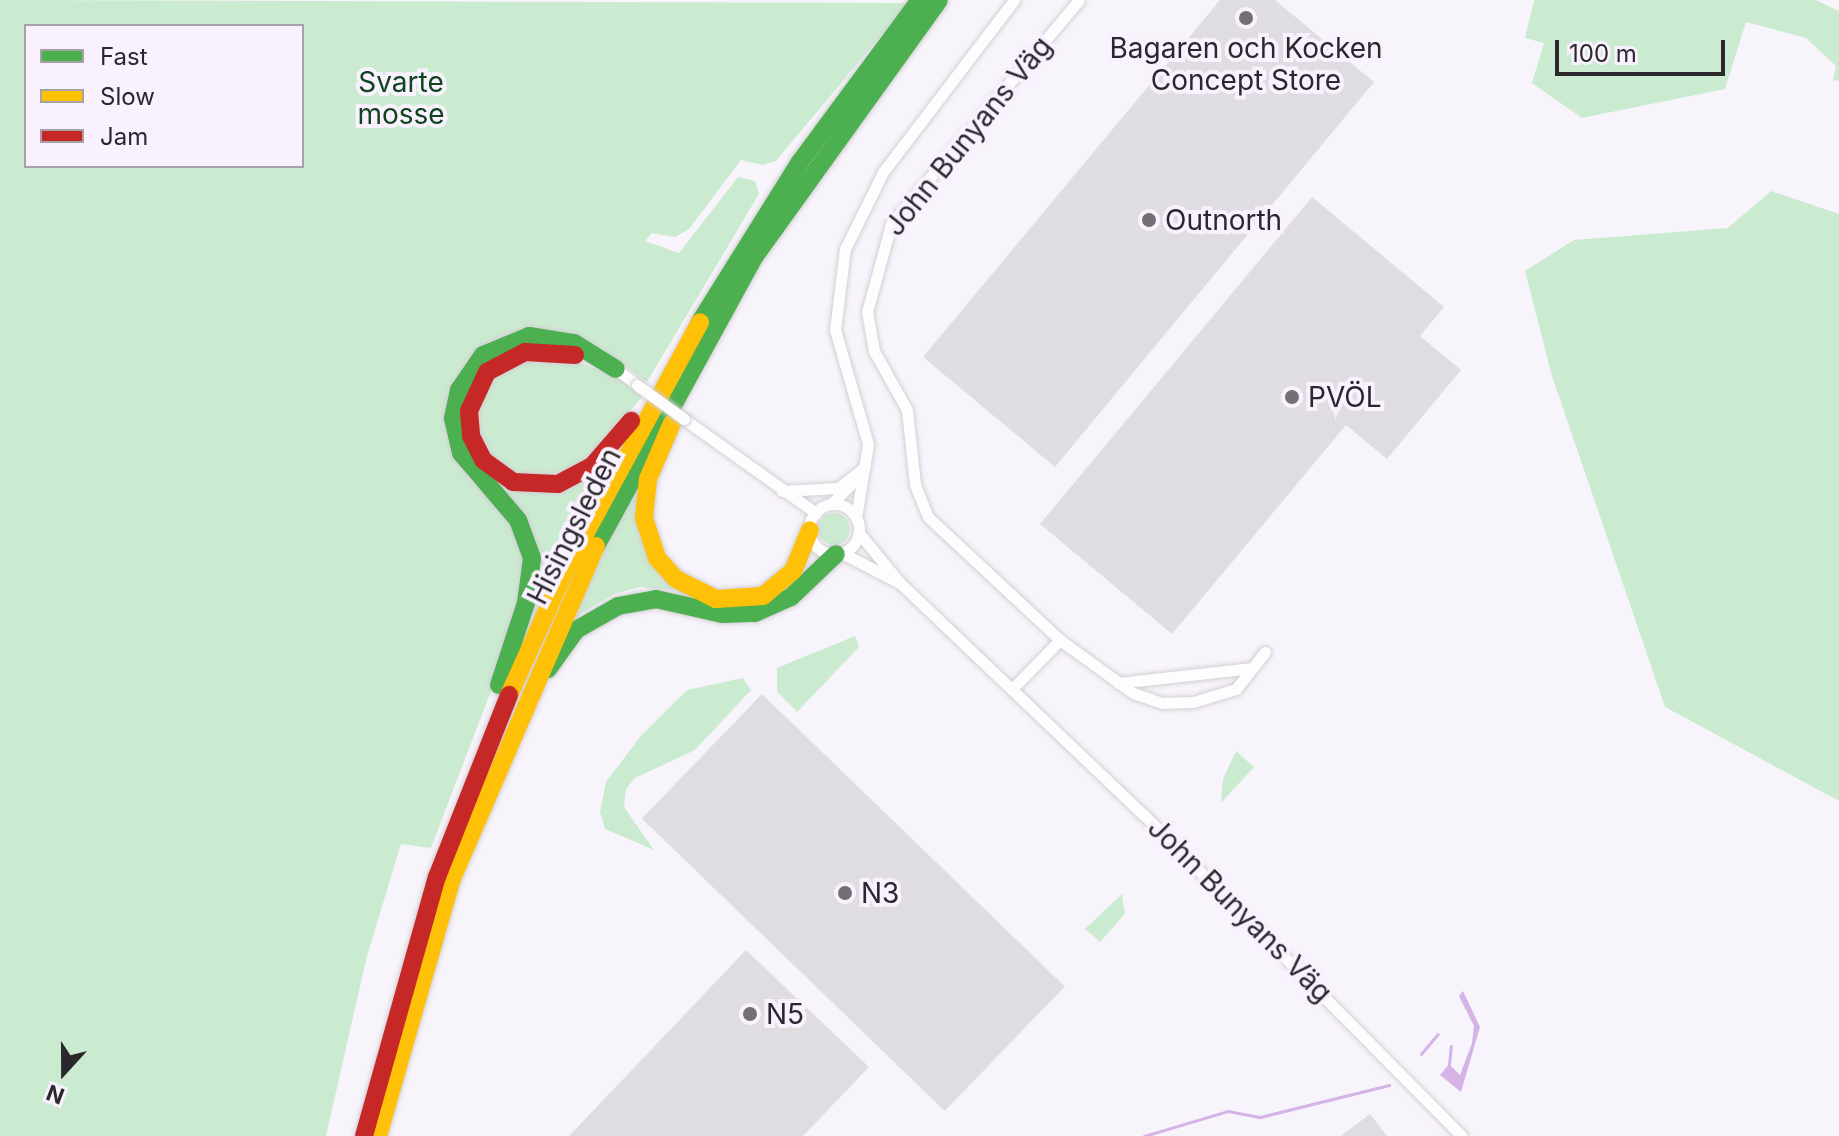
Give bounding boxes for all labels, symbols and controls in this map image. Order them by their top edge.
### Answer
marker: Bagaren och Kocken Concept Store [1237,9,1255,27]
legend [24,24,304,168]
scale bar [1559,24,1729,74]
street label: John Bunyans Väg [877,30,1059,242]
place label: Bagaren och Kocken Concept Store [1109,31,1383,97]
text: 100 m [1569,39,1637,68]
text: Fast [100,42,148,71]
park label: Svarte mosse [357,65,445,131]
text: Slow [100,82,155,111]
text: Jam [100,122,148,151]
place label: Outnorth [1165,203,1282,237]
marker: Outnorth [1140,211,1158,229]
place label: PVÖL [1308,380,1382,414]
marker: PVÖL [1283,388,1301,406]
street label: Hisingsleden [520,442,628,610]
street label: John Bunyans Väg [1141,811,1339,1009]
place label: N3 [861,876,899,910]
marker: N3 [836,884,854,902]
place label: N5 [766,997,804,1031]
marker: N5 [741,1005,759,1023]
north arrow [24,1032,104,1112]
text: N [43,1079,68,1110]

